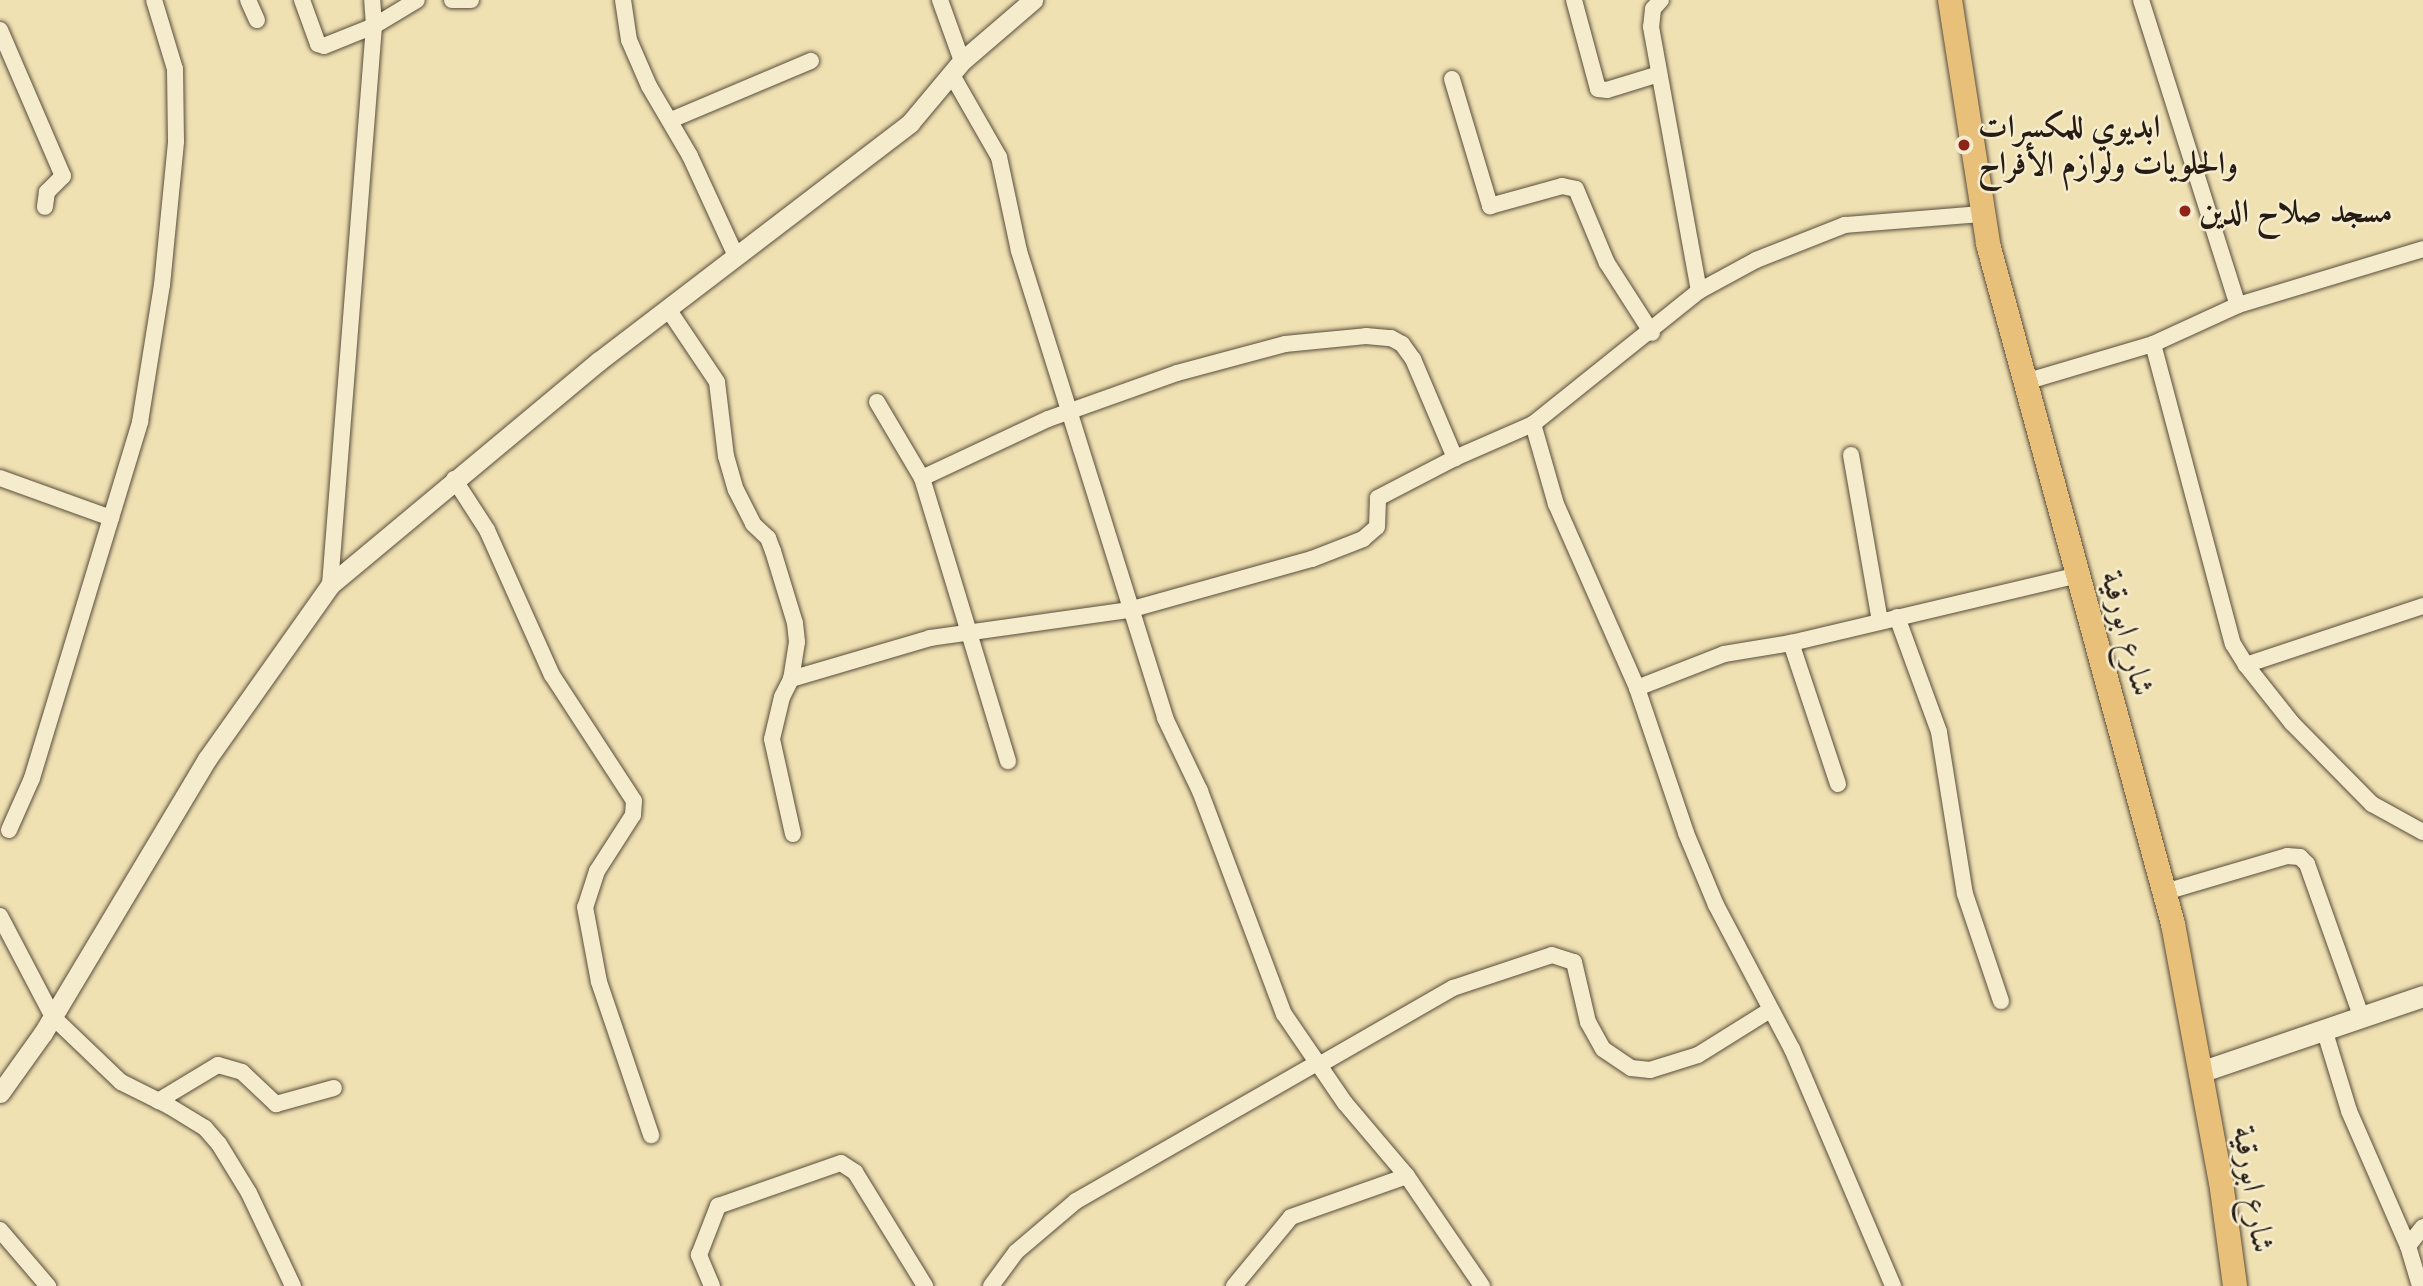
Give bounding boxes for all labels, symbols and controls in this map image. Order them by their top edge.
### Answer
place label: ابديوي للمكسرات والحلويات ولوازم الأفراح [1978,108,2238,183]
marker: ابديوي للمكسرات والحلويات ولوازم الأفراح [1956,137,1972,153]
place label: مسجد صلاح الدين [2199,192,2393,230]
marker: مسجد صلاح الدين [2177,203,2193,219]
street label: شارع ابورقية [2093,566,2163,700]
street label: شارع ابورقية [2225,1123,2283,1255]

